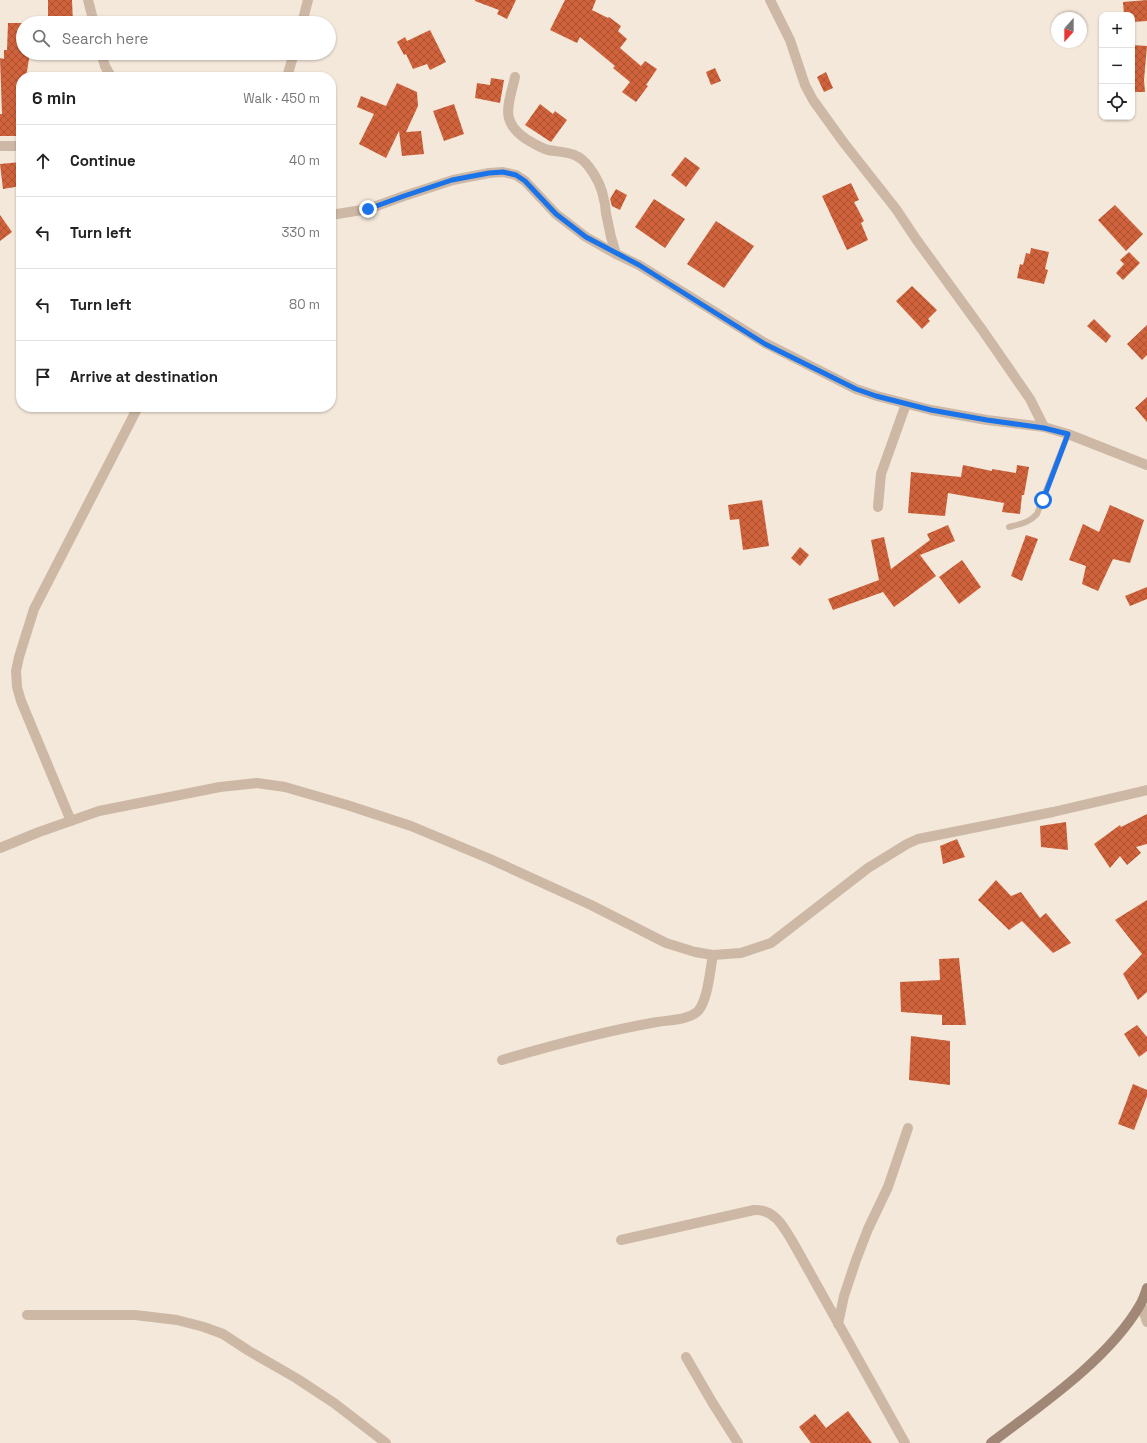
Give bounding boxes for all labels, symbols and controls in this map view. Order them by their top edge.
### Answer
north arrow [1051,12,1087,48]
map controls [1099,12,1135,120]
button: + [1099,12,1135,48]
search box [16,16,336,60]
icon: search [30,27,52,49]
text: Search here [62,29,148,48]
button: − [1099,48,1135,84]
button: locate [1099,84,1135,120]
text: 6 min [32,87,76,109]
text: Walk · 450 m [243,90,320,107]
icon: ahead [32,150,54,172]
text: Continue [70,151,136,170]
text: 40 m [289,152,320,169]
route end [359,200,377,218]
icon: left [32,222,54,244]
text: Turn left [70,223,132,242]
text: 330 m [281,224,320,241]
icon: left [32,294,54,316]
text: Turn left [70,295,132,314]
text: 80 m [289,296,320,313]
icon: arrive [32,366,54,388]
text: Arrive at destination [70,367,218,386]
route start [1034,491,1052,509]

